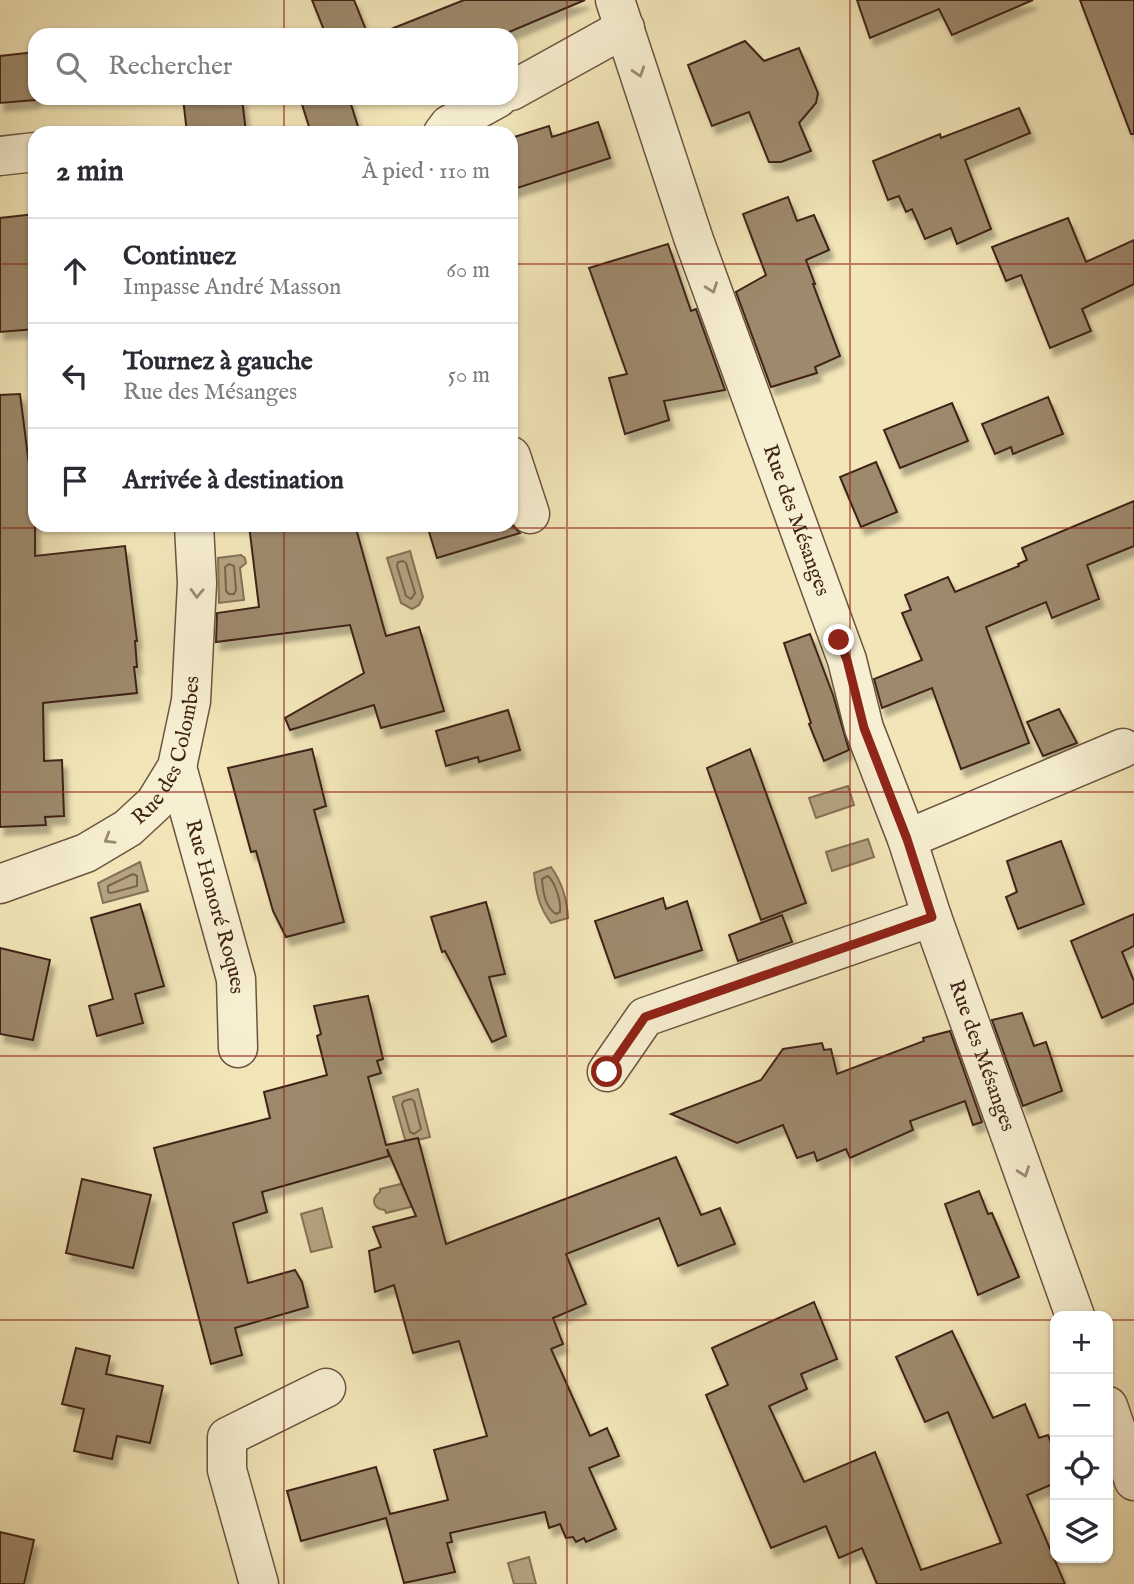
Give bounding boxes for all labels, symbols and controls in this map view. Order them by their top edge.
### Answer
search box [28,28,518,105]
icon: search [52,48,90,86]
text: Rechercher [108,50,232,83]
one-way arrow [631,66,646,78]
text: 2 min [56,153,124,191]
text: À pied · 110 m [362,157,490,186]
text: Continuez [123,240,236,273]
icon: ahead [56,252,94,290]
text: 60 m [446,256,490,285]
text: Impasse André Masson [123,273,341,302]
one-way arrow [703,281,717,293]
text: Tournez à gauche [123,345,313,378]
icon: left [56,357,94,395]
text: 50 m [448,361,490,390]
text: Rue des Mésanges [123,378,297,407]
street label: Rue des Mésanges [756,441,836,600]
icon: arrive [56,462,94,500]
text: Arrivée à destination [123,464,344,497]
one-way arrow [189,588,204,599]
route end [823,624,854,655]
street label: Rue des Colombes [126,675,206,831]
street label: Rue Honoré Roques [179,816,250,994]
one-way arrow [103,831,116,844]
street label: Rue des Mésanges [942,976,1021,1135]
route start [591,1056,622,1087]
one-way arrow [1015,1165,1029,1177]
map controls [1050,1311,1113,1563]
button: + [1050,1311,1113,1374]
button: − [1050,1374,1113,1437]
button: locate [1050,1437,1113,1500]
button: layers [1050,1500,1113,1563]

